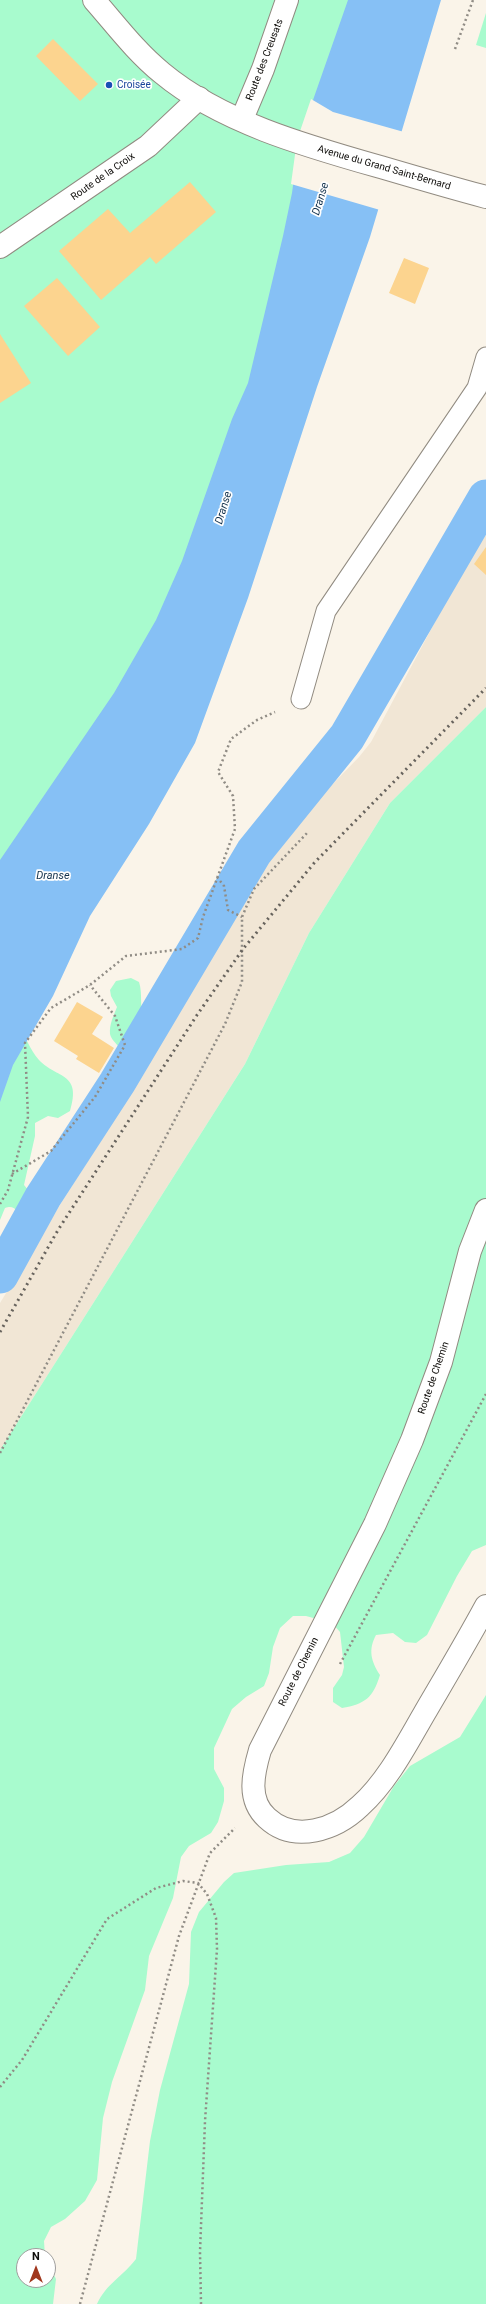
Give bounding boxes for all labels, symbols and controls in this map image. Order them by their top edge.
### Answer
street label: Route des Creusats [244,17,286,103]
place label: Croisée [117,79,151,91]
marker: Croisée [104,80,114,90]
street label: Avenue du Grand Saint-Bernard [316,143,452,193]
street label: Route de la Croix [69,151,137,203]
water label: Dranse [310,181,332,217]
water label: Dranse [213,490,235,526]
water label: Dranse [36,869,70,883]
street label: Route de Chemin [416,1340,452,1416]
street label: Route de Chemin [276,1635,322,1709]
north arrow [16,2248,56,2288]
text: N [32,2250,40,2263]

